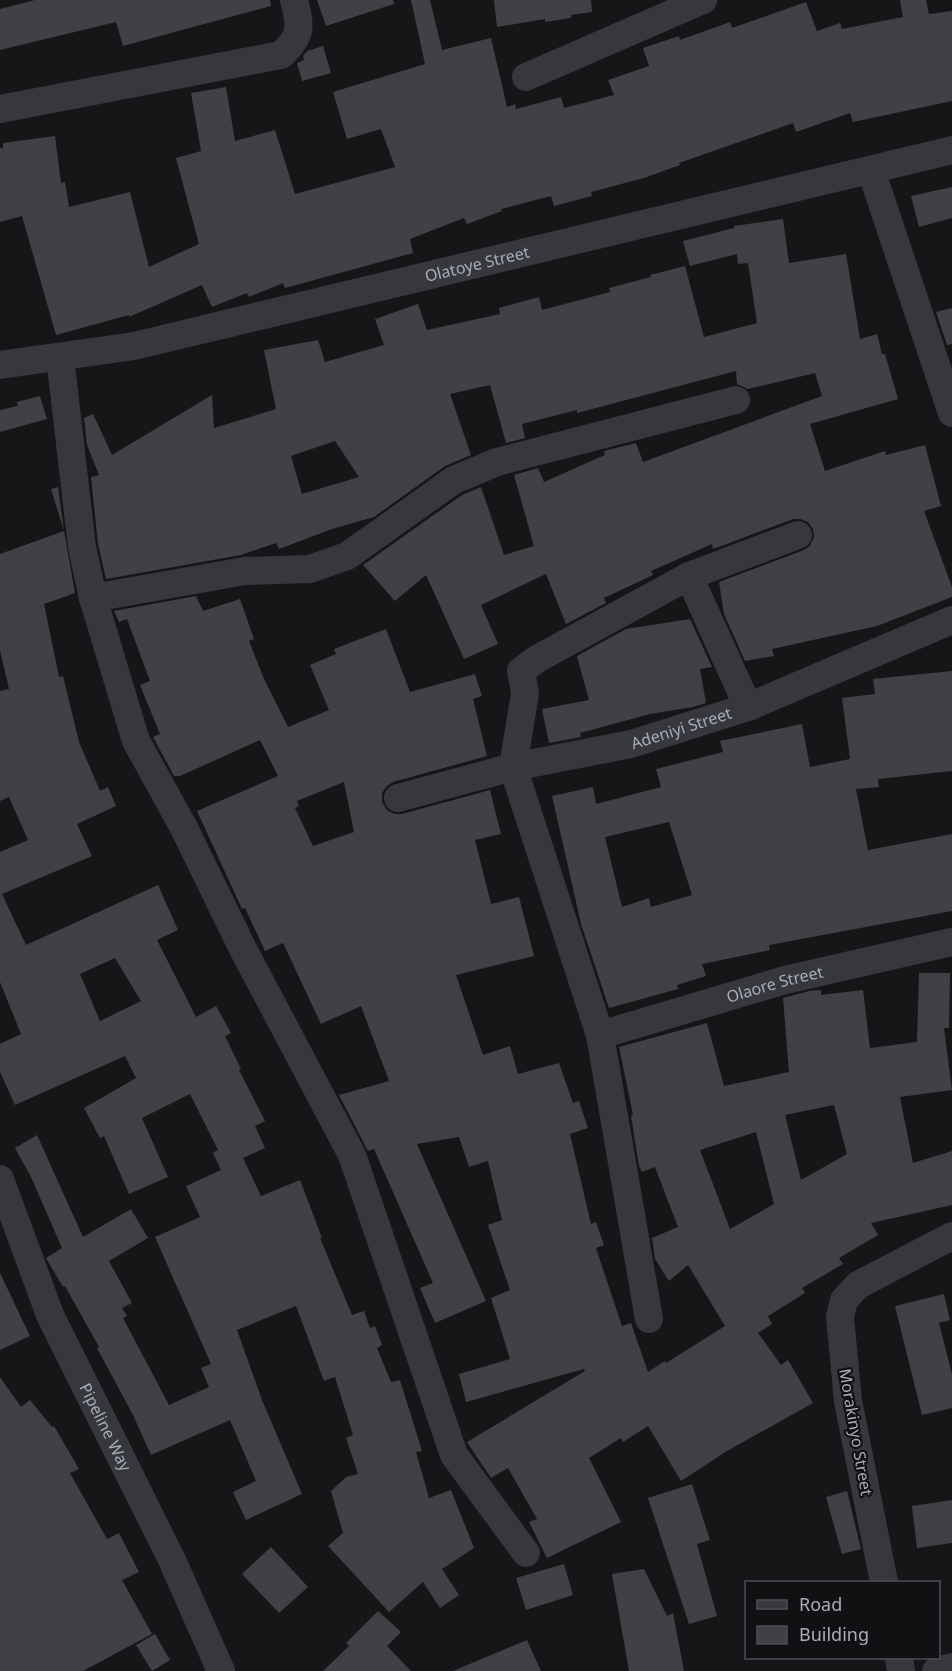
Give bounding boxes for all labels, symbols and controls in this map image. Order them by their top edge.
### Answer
street label: Olatoye Street [422,241,532,287]
street label: Adeniyi Street [628,702,734,754]
street label: Olaore Street [724,961,825,1008]
street label: Morakinyo Street [834,1367,878,1497]
street label: Pipeline Way [75,1379,137,1476]
legend [745,1581,940,1659]
text: Road [799,1592,842,1616]
text: Building [799,1622,869,1646]

